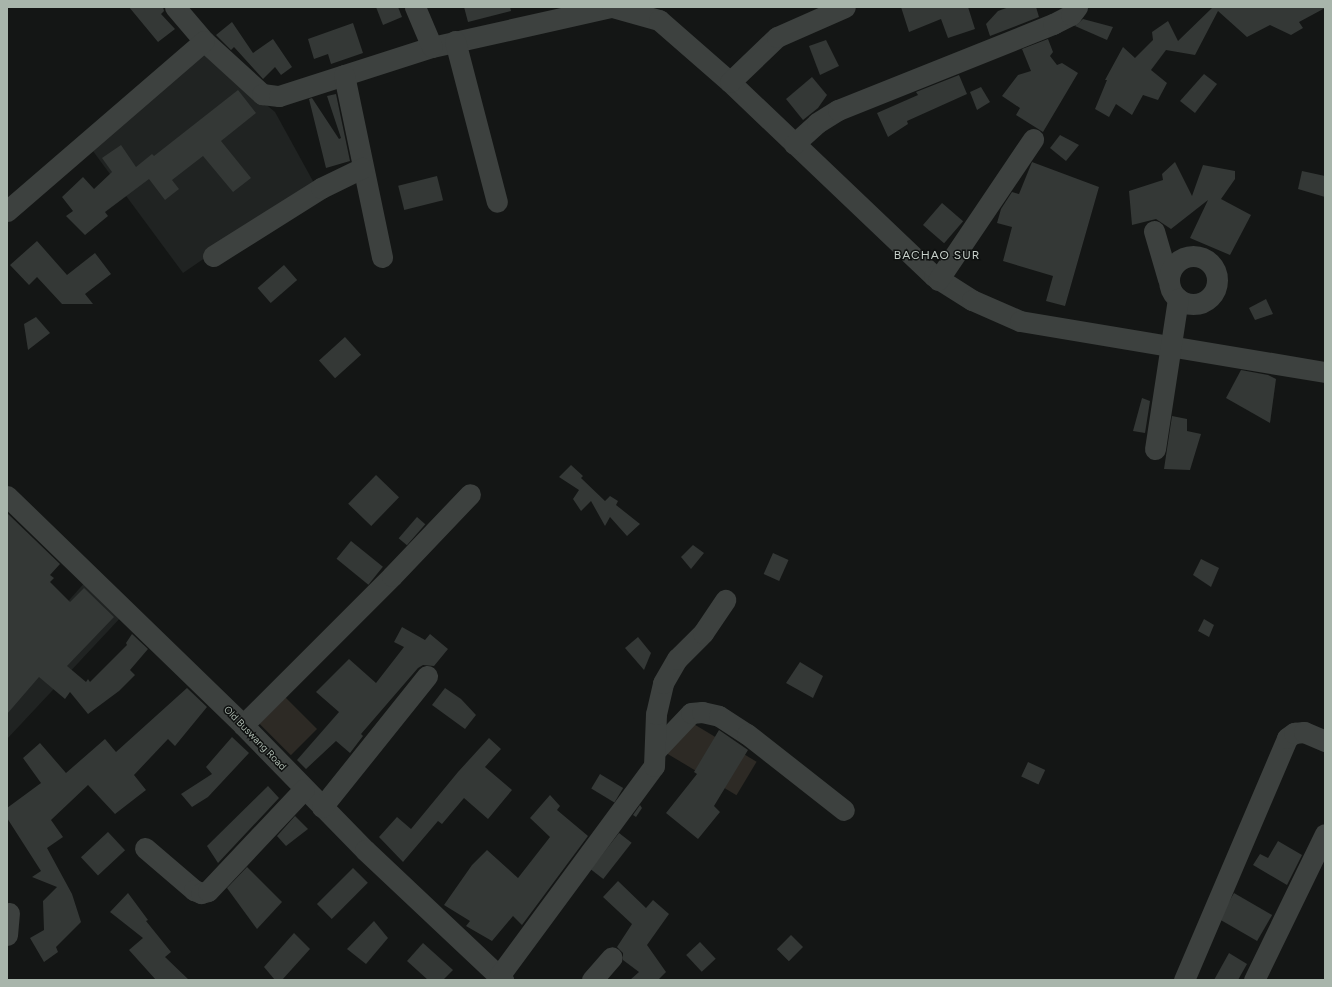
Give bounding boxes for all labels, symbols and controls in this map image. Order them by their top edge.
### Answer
district label: BACHAO SUR [894,249,980,263]
street label: Old Buswang Road [221,703,289,773]

